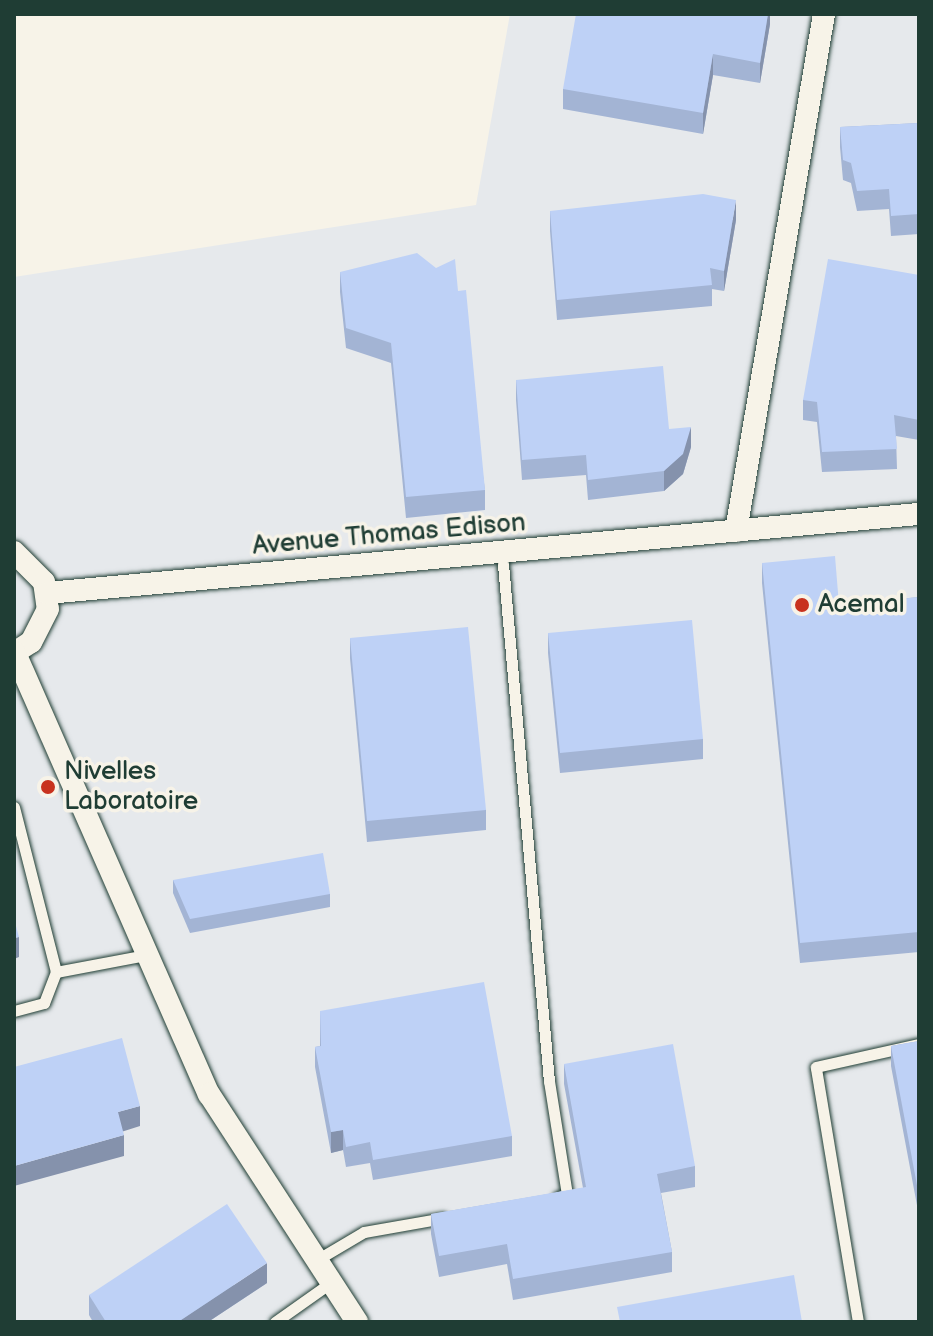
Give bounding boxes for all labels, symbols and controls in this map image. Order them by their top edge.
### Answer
street label: Avenue Thomas Edison [251,507,527,563]
place label: Acemal [818,589,905,621]
marker: Acemal [793,596,811,614]
place label: Nivelles Laboratoire [64,756,198,818]
marker: Nivelles Laboratoire [39,778,57,796]

